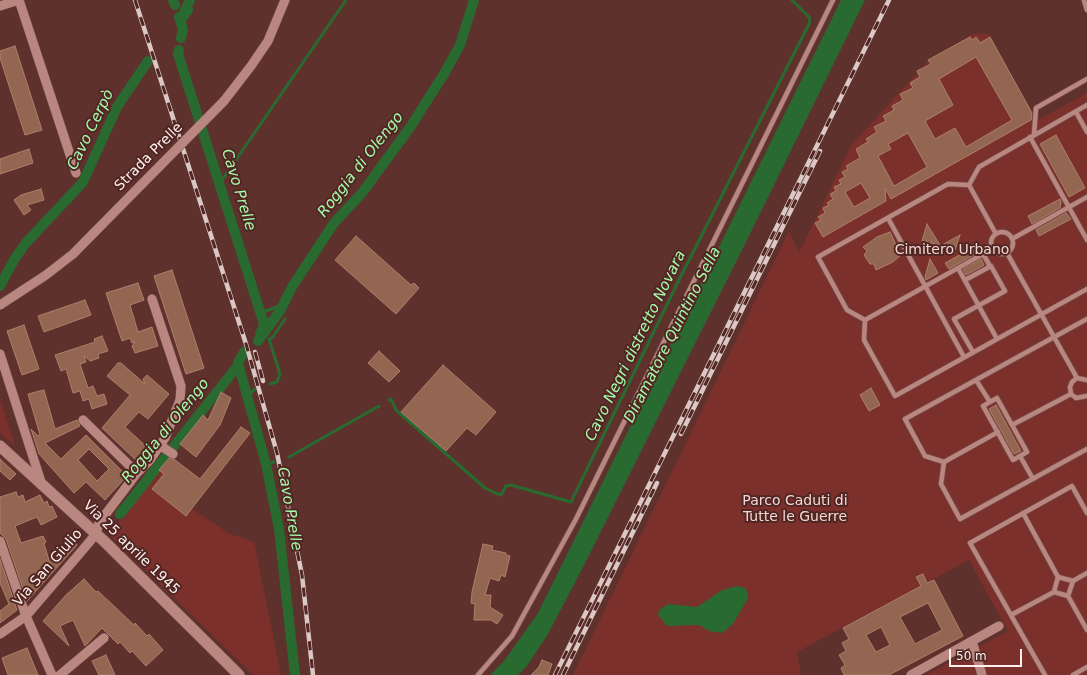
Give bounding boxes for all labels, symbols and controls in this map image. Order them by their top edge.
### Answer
water label: Cavo Cerpò [64,87,118,173]
water label: Roggia di Olengo [314,109,408,221]
street label: Strada Prelle [111,119,187,195]
water label: Cavo Prelle [217,147,259,233]
park label: Cimitero Urbano [895,242,1009,258]
water label: Diramatore Quintino Sella [621,244,725,426]
water label: Cavo Negri distretto Novara [582,248,690,444]
water label: Roggia di Olengo [119,375,213,487]
water label: Cavo Prelle [273,466,305,552]
park label: Parco Caduti di Tutte le Guerre [742,493,848,526]
street label: Via 25 aprile 1945 [79,497,183,599]
street label: Via San Giulio [10,526,86,610]
scale bar [951,641,1024,667]
text: 50 m [956,649,987,663]

